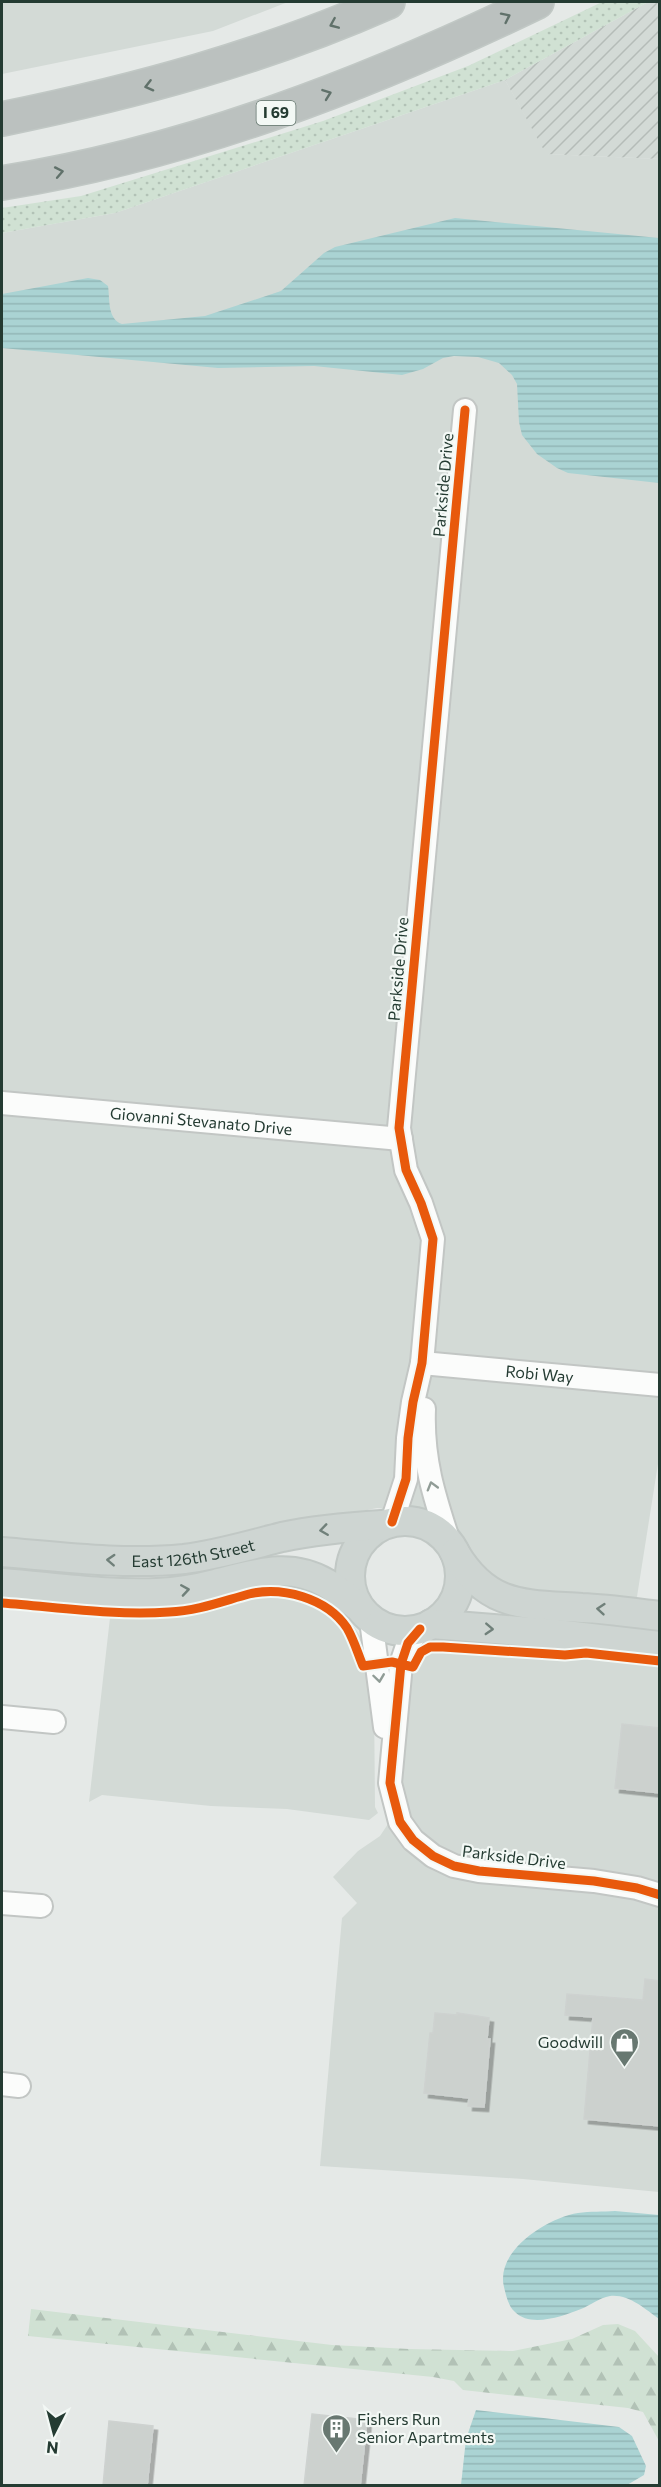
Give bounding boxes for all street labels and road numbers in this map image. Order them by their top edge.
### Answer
road number: I 69 [256,101,296,125]
street label: Parkside Drive [428,432,457,538]
street label: Parkside Drive [383,916,412,1022]
street label: Giovanni Stevanato Drive [109,1103,293,1138]
street label: Robi Way [505,1361,574,1386]
street label: East 126th Street [132,1534,257,1570]
street label: Parkside Drive [461,1841,567,1872]

